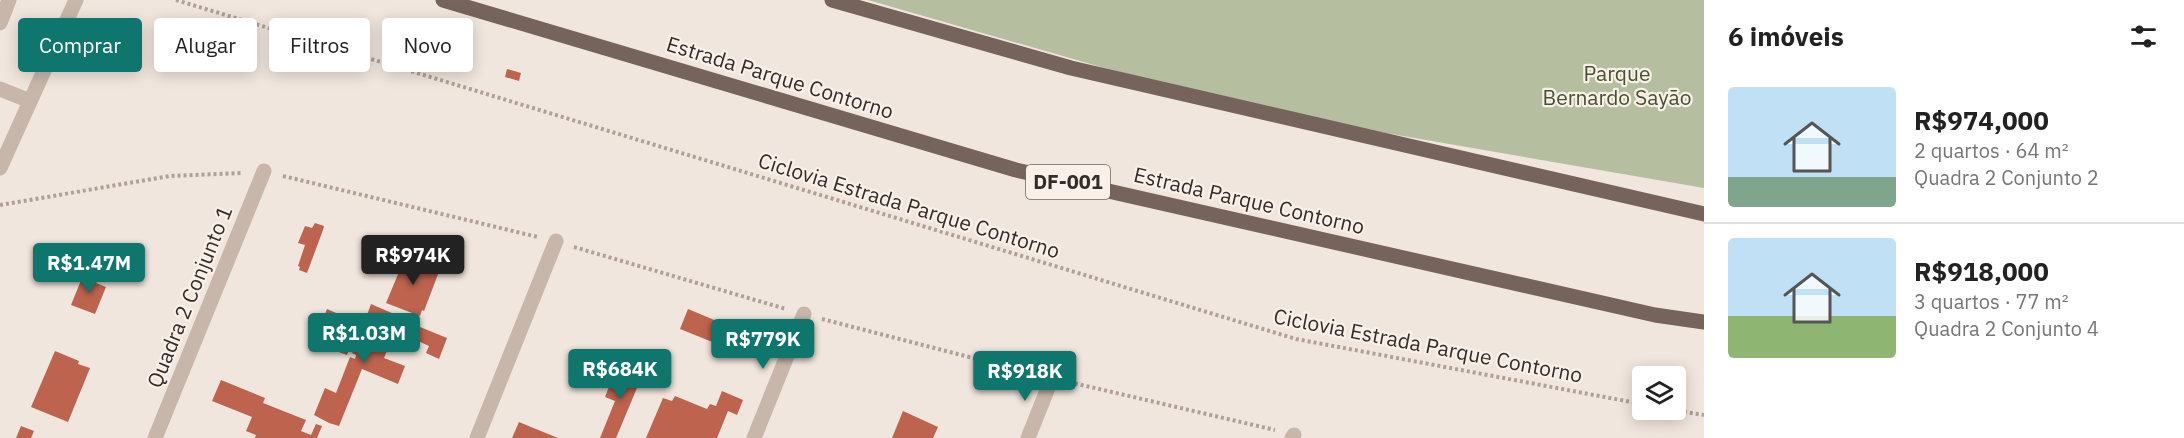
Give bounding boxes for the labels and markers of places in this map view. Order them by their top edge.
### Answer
pin: R$974K [364,235,462,286]
pin: R$1.47M [34,243,144,294]
pin: R$1.03M [309,313,419,364]
pin: R$779K [714,319,812,370]
pin: R$684K [571,349,669,400]
pin: R$918K [976,351,1074,402]

